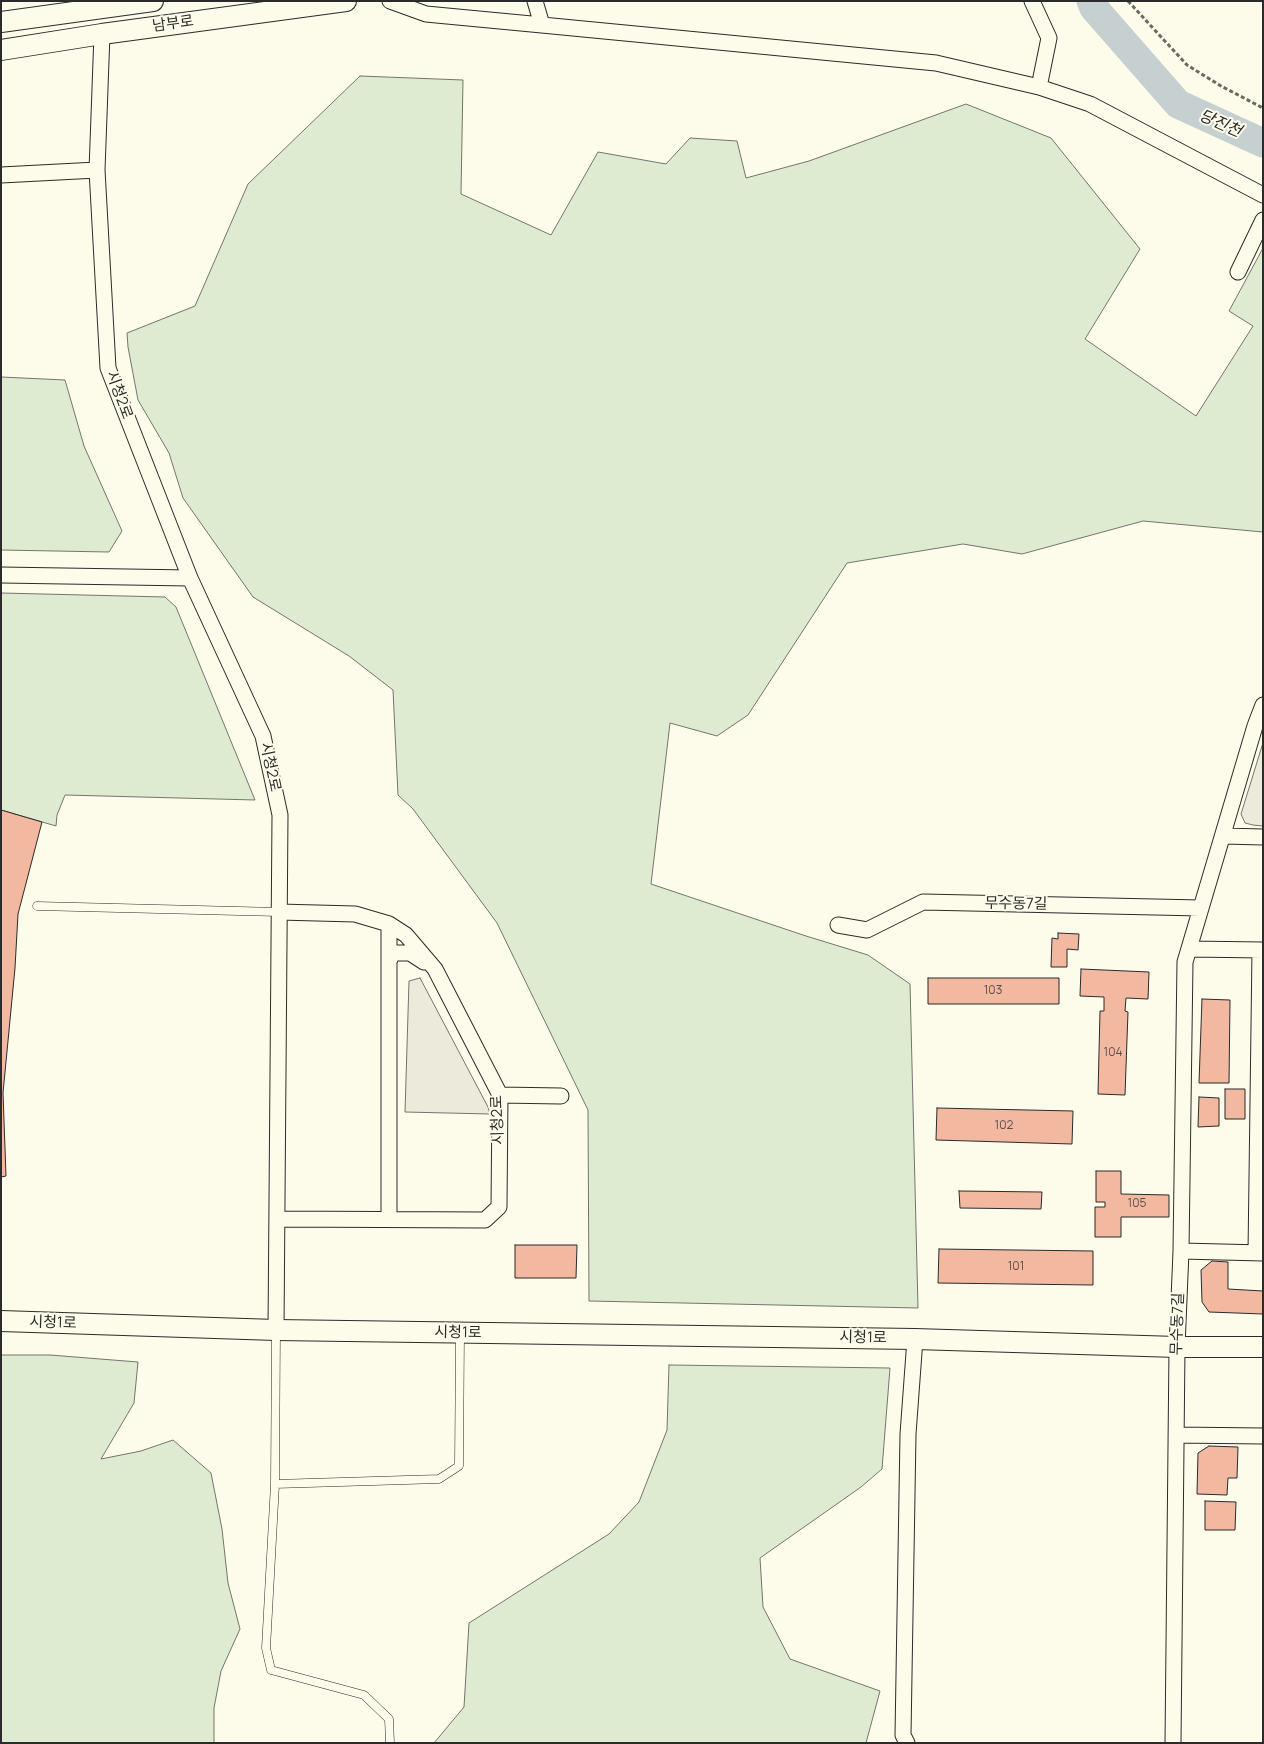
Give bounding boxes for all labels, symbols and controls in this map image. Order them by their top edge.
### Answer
street label: 남부로 [151,12,195,36]
water label: 당진천 [1196,106,1244,142]
street label: 시청2로 [102,368,136,422]
street label: 시청2로 [256,741,284,793]
street label: 무수동7길 [984,894,1048,914]
house number: 103 [984,984,1002,998]
house number: 104 [1103,1046,1123,1060]
street label: 시청2로 [488,1095,508,1145]
house number: 102 [995,1119,1013,1133]
house number: 105 [1128,1197,1146,1211]
house number: 101 [1008,1260,1024,1274]
street label: 무수동7길 [1168,1292,1188,1356]
street label: 시청1로 [29,1313,77,1333]
street label: 시청1로 [434,1324,482,1342]
street label: 시청1로 [839,1329,887,1347]

